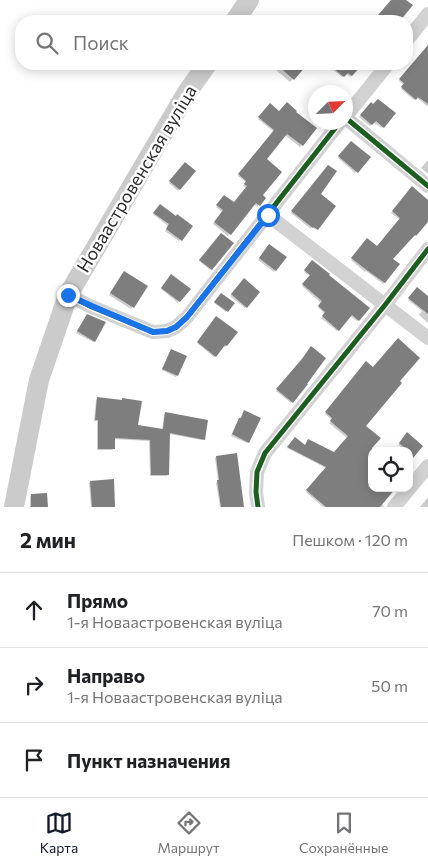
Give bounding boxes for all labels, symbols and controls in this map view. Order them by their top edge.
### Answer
search box [15,15,413,70]
icon: search [33,29,61,57]
text: Поиск [73,31,129,54]
street label: Новаастровенская вуліца [72,81,201,276]
north arrow [308,85,353,130]
route start [257,204,280,227]
route end [57,284,80,307]
map controls [368,447,413,492]
button: locate [368,447,413,492]
text: 2 мин [20,527,76,552]
text: Пешком · 120 m [292,530,408,549]
text: Прямо [67,589,128,612]
icon: ahead [20,596,48,624]
text: 70 m [372,601,408,620]
text: 1-я Новаастровенская вуліца [67,612,282,631]
text: Направо [67,664,145,687]
icon: right [20,671,48,699]
text: 50 m [371,676,408,695]
text: 1-я Новаастровенская вуліца [67,687,282,706]
icon: arrive [20,746,48,774]
text: Пункт назначения [67,749,230,772]
tab: Карта [40,809,78,856]
tab: Маршрут [158,809,220,856]
tab: Сохранённые [299,809,388,856]

